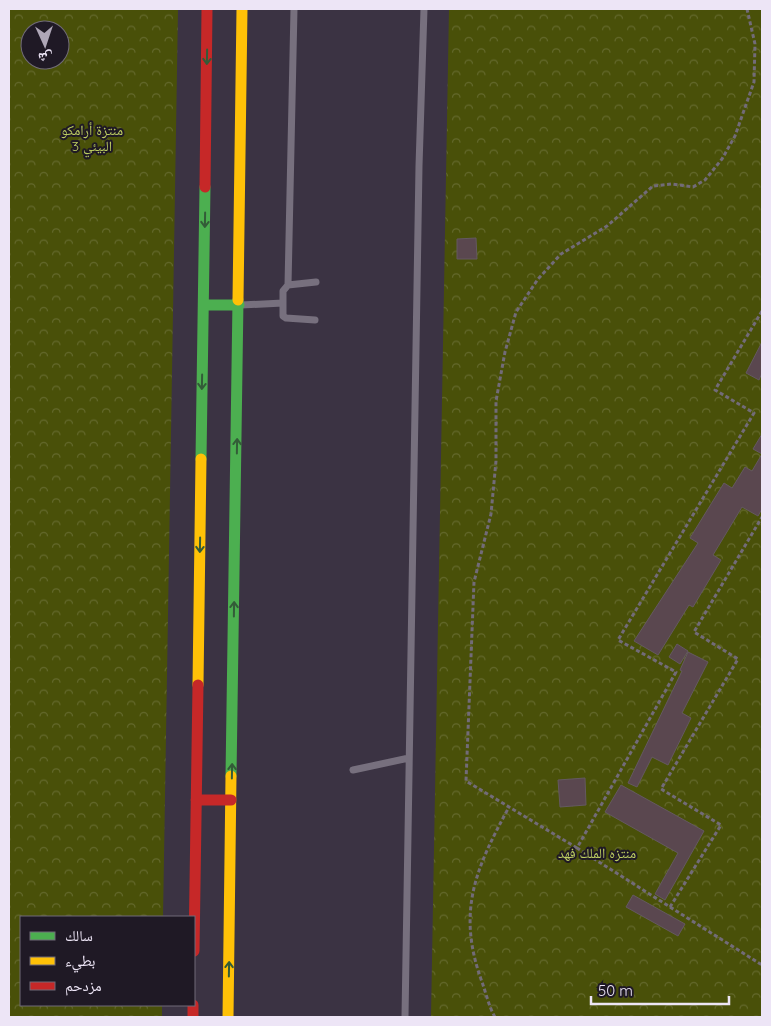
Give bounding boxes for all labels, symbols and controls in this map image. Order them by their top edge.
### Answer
north arrow [20,20,70,70]
text: ش [38,49,54,67]
one-way arrow [202,49,212,65]
park label: منتزة أرامكو البيئي 3 [61,121,123,158]
one-way arrow [200,212,210,228]
one-way arrow [198,374,207,390]
one-way arrow [232,438,241,454]
one-way arrow [195,536,205,553]
one-way arrow [229,601,239,617]
one-way arrow [227,763,236,779]
park label: منتزه الملك فهد [558,844,636,862]
legend [20,916,195,1006]
text: سالك [65,926,93,945]
text: بطيء [65,951,95,973]
one-way arrow [224,961,234,977]
scale bar [591,974,728,1006]
text: مزدحم [65,976,102,996]
text: 50 m [598,981,633,1000]

